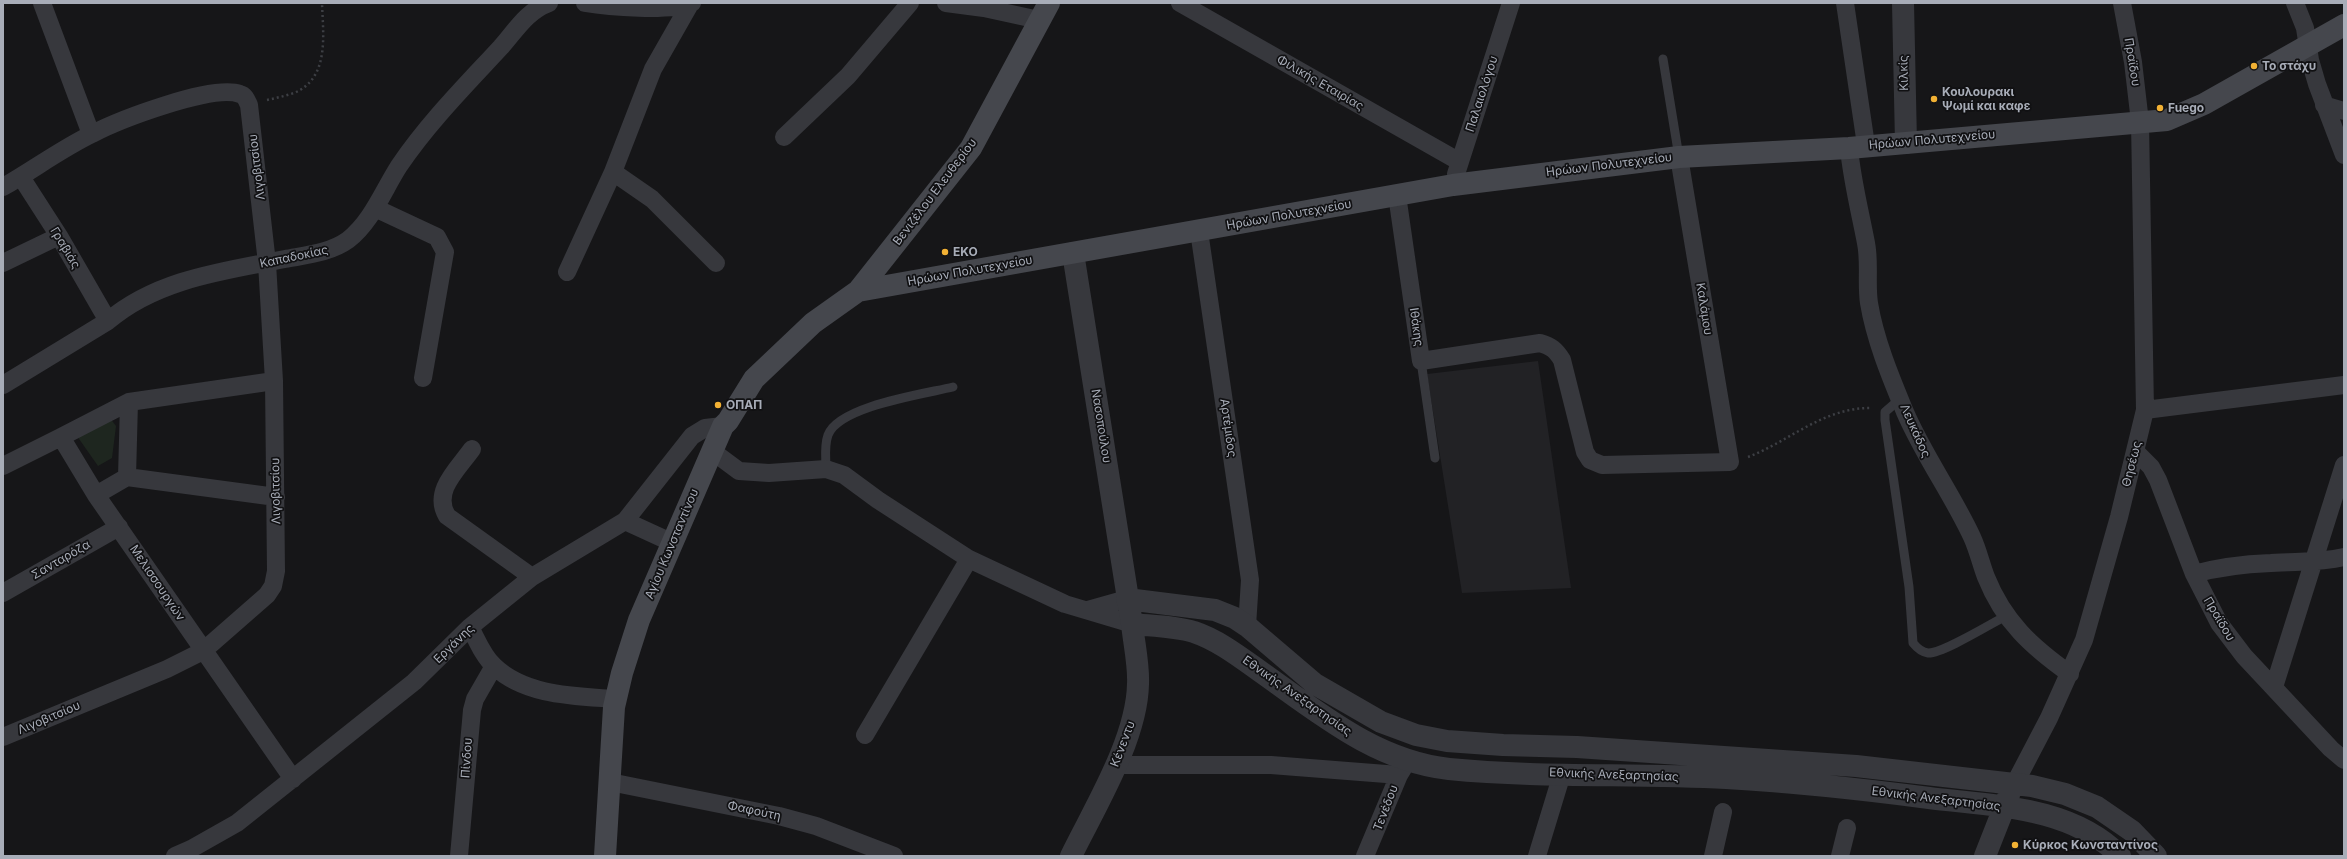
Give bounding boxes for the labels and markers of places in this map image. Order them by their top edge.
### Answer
place label: Το στάχυ [2262,59,2316,73]
marker: Το στάχυ [2249,61,2259,71]
place label: Κουλουρακι Ψωμί και καφε [1942,85,2030,113]
marker: Κουλουρακι Ψωμί και καφε [1929,94,1939,104]
place label: Fuego [2168,101,2204,115]
marker: Fuego [2155,103,2165,113]
place label: EKO [953,245,978,259]
marker: EKO [940,247,950,257]
place label: ΟΠΑΠ [726,398,762,412]
marker: ΟΠΑΠ [713,400,723,410]
place label: Κύρκος Κωνσταντίνος [2023,838,2158,852]
marker: Κύρκος Κωνσταντίνος [2010,840,2020,850]

